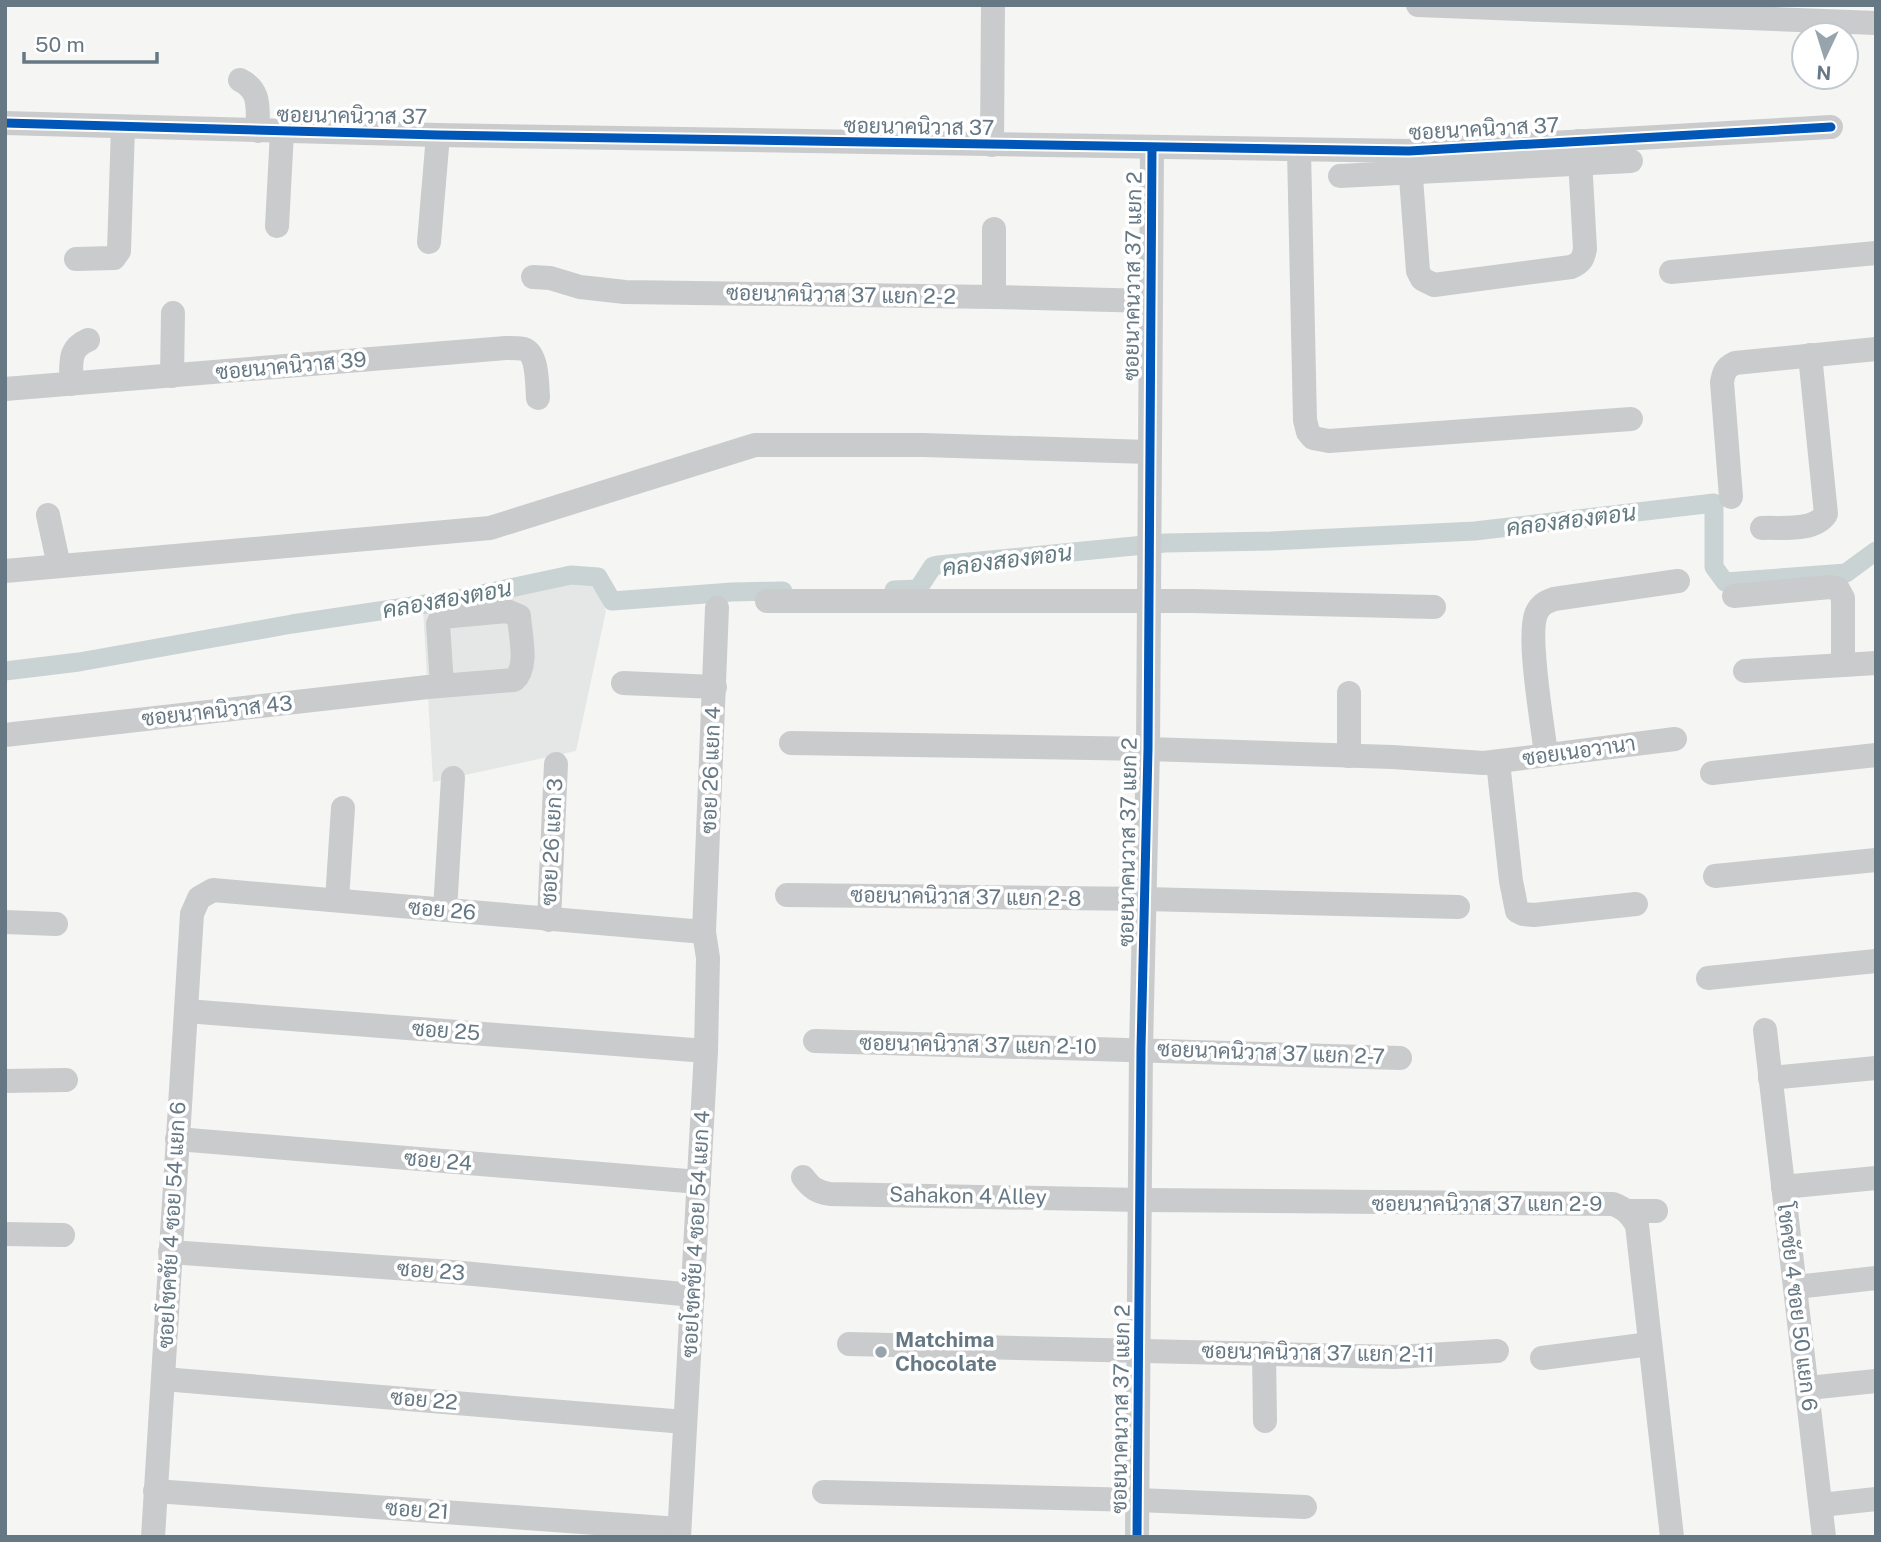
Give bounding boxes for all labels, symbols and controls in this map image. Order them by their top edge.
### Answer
scale bar [24,21,158,65]
north arrow [1790,21,1860,91]
text: 50 m [35,32,85,57]
text: N [1816,61,1832,84]
street label: ซอยนาคนิวาส 37 [277,102,427,129]
street label: ซอยนาคนิวาส 37 [1408,112,1560,145]
street label: ซอยนาคนิวาส 37 [844,113,994,140]
street label: ซอยนาคนวาส 37 แยก 2 [1118,171,1147,381]
street label: ซอยนาคนิวาส 37 แยก 2-2 [726,280,956,309]
street label: ซอยนาคนิวาส 39 [214,346,367,385]
water label: คลองสองตอน [1504,498,1638,541]
water label: คลองสองตอน [940,538,1074,581]
water label: คลองสองตอน [380,574,514,623]
street label: ซอยนาคนิวาส 43 [140,690,294,731]
street label: ซอย 26 แยก 4 [696,706,725,834]
street label: ซอยเนอวานา [1521,730,1637,771]
street label: ซอยนาคนวาส 37 แยก 2 [1113,737,1142,947]
street label: ซอย 26 แยก 3 [536,778,567,906]
street label: ซอยนาคนิวาส 37 แยก 2-8 [850,882,1082,911]
street label: ซอย 26 [407,894,477,925]
street label: ซอย 25 [411,1016,481,1045]
street label: ซอยนาคนิวาส 37 แยก 2-10 [859,1030,1097,1059]
street label: ซอยนาคนิวาส 37 แยก 2-7 [1157,1036,1385,1069]
street label: ซอยโชคชัย 4 ซอย 54 แยก 6 [153,1101,190,1349]
street label: ซอยโชคชัย 4 ซอย 54 แยก 4 [677,1110,714,1358]
street label: ซอย 24 [403,1145,473,1176]
street label: Sahakon 4 Alley [889,1182,1047,1209]
street label: ซอยนาคนิวาส 37 แยก 2-9 [1372,1191,1602,1216]
street label: โชคชัย 4 ซอย 50 แยก 6 [1772,1200,1823,1413]
street label: ซอย 23 [396,1256,466,1285]
street label: ซอยนาคนวาส 37 แยก 2 [1106,1304,1135,1514]
place label: Matchima Chocolate [895,1327,997,1376]
street label: ซอยนาคนิวาส 37 แยก 2-11 [1201,1338,1435,1367]
marker: Matchima Chocolate [873,1344,889,1360]
street label: ซอย 22 [389,1384,459,1415]
street label: ซอย 21 [385,1495,450,1524]

